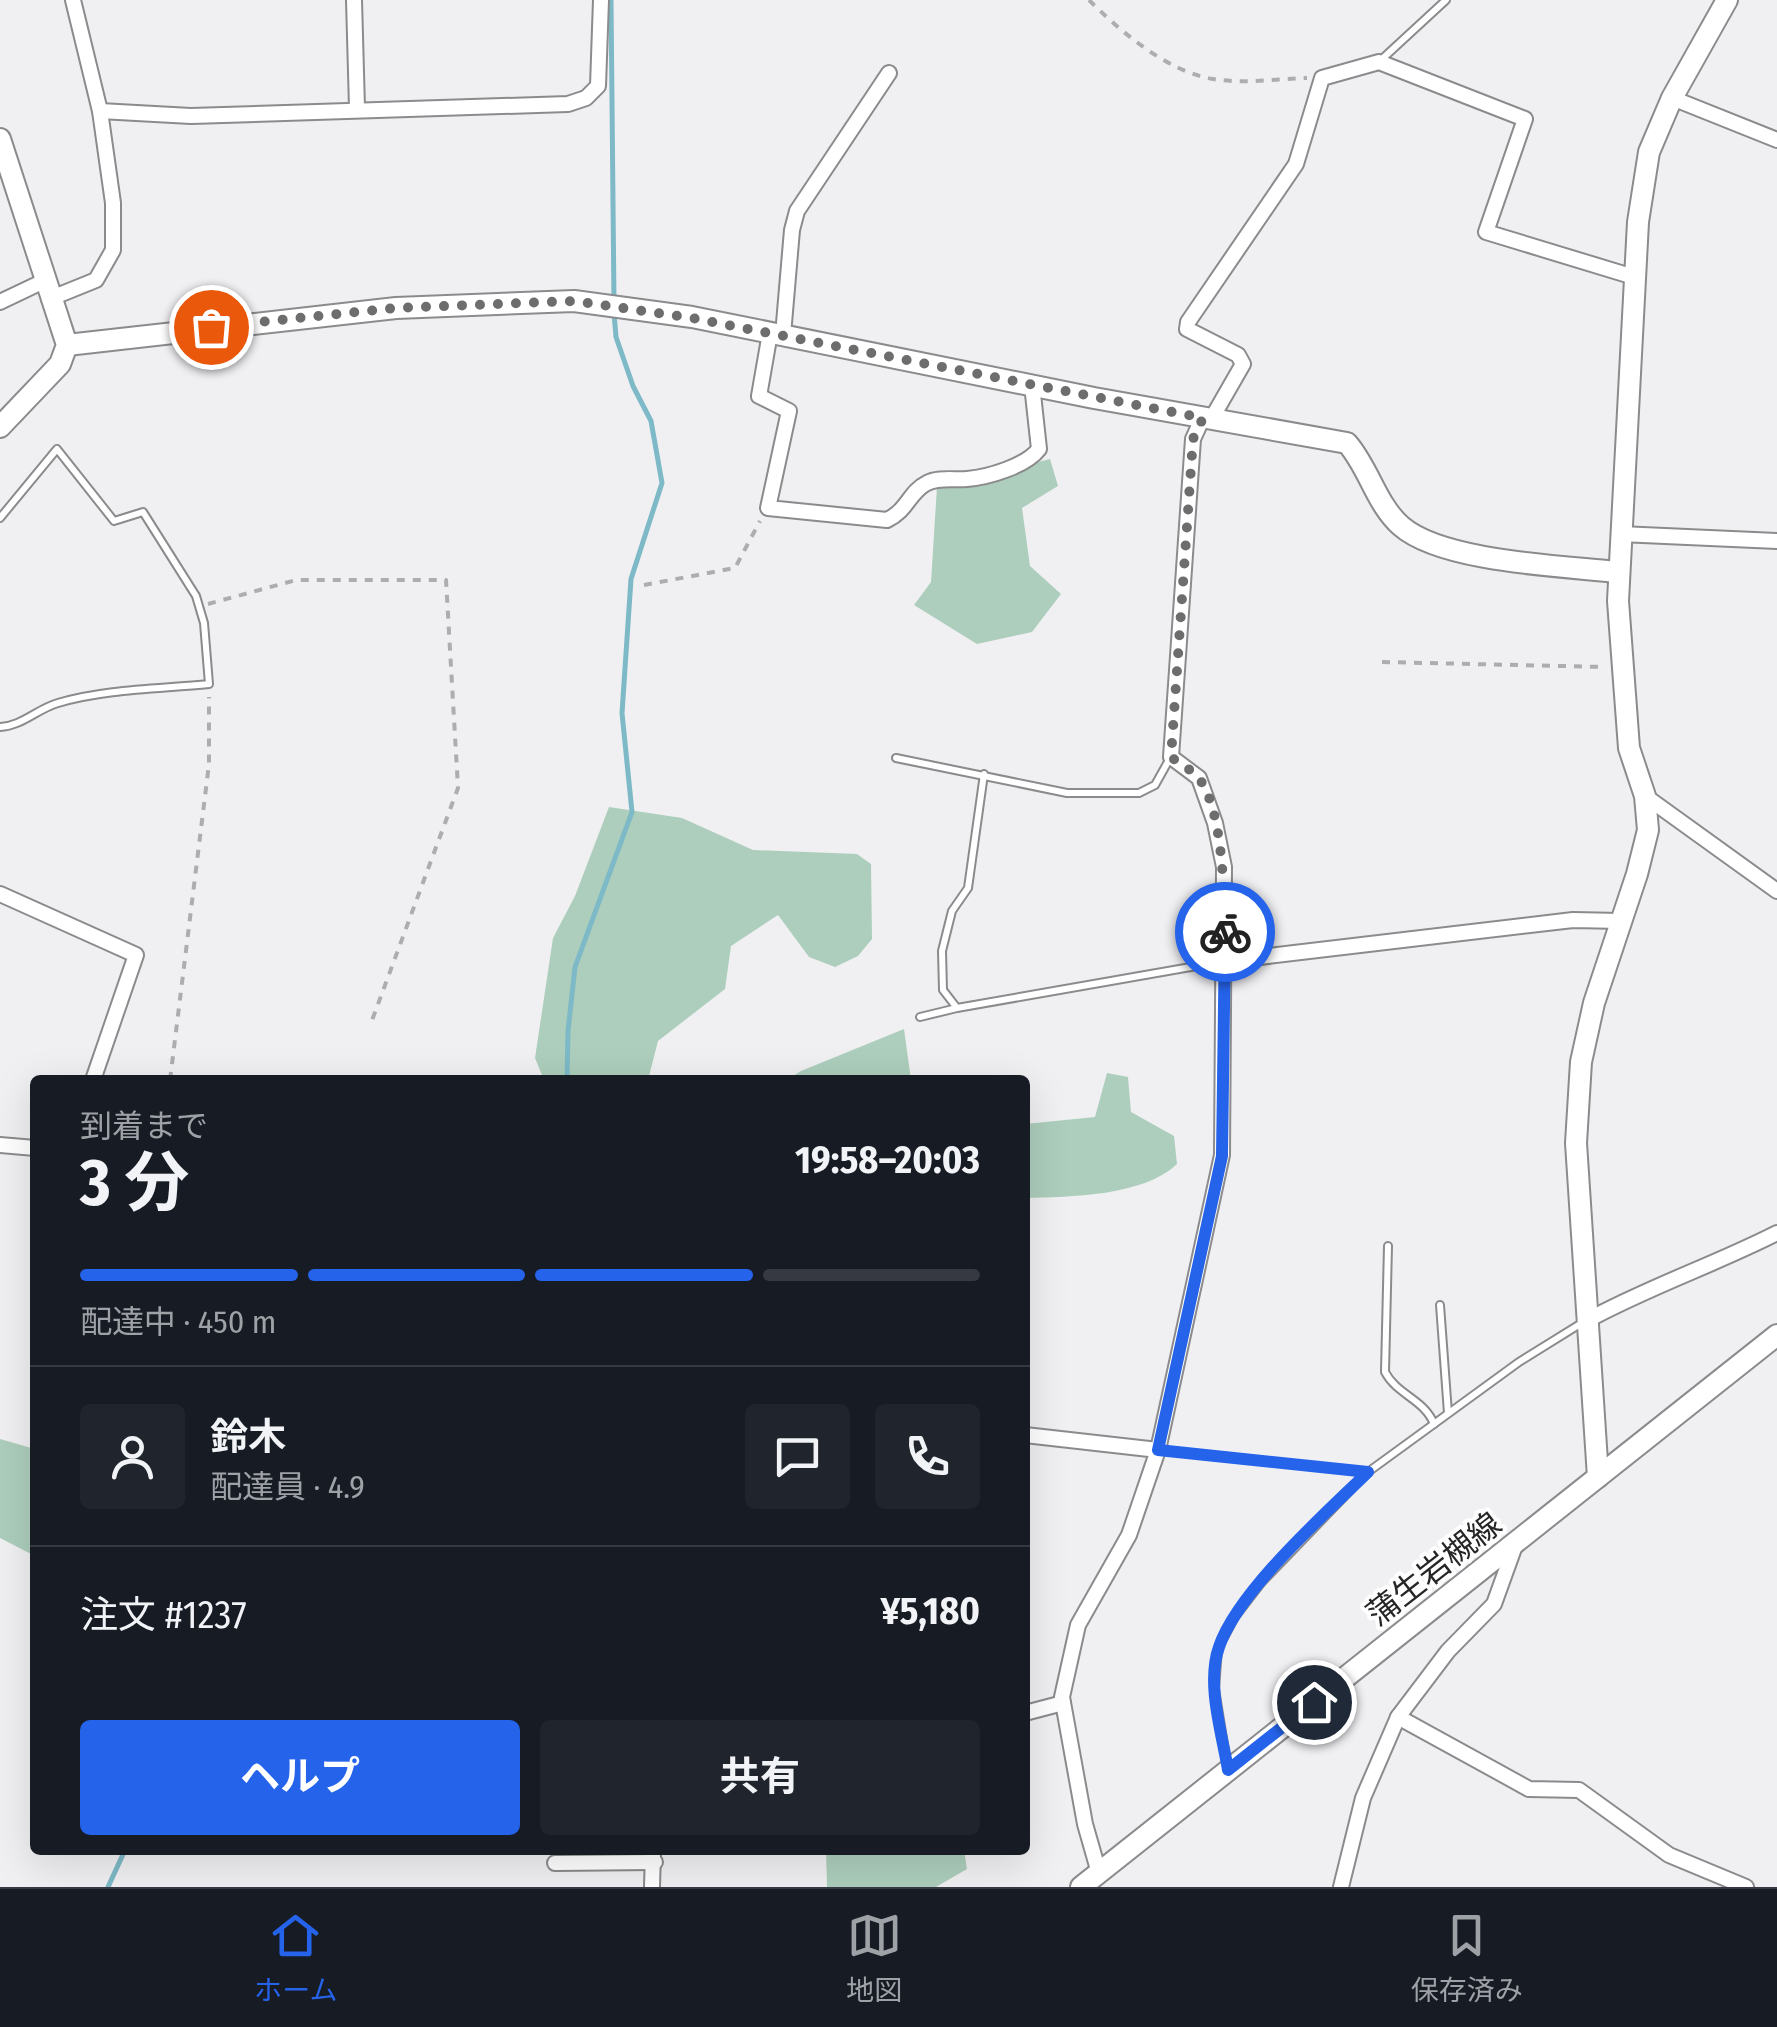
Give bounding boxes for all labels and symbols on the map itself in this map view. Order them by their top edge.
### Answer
pin [169,285,254,370]
courier [1175,882,1275,982]
street label: 蒲生岩槻線 [1359,1505,1509,1633]
pin [1272,1660,1357,1745]

